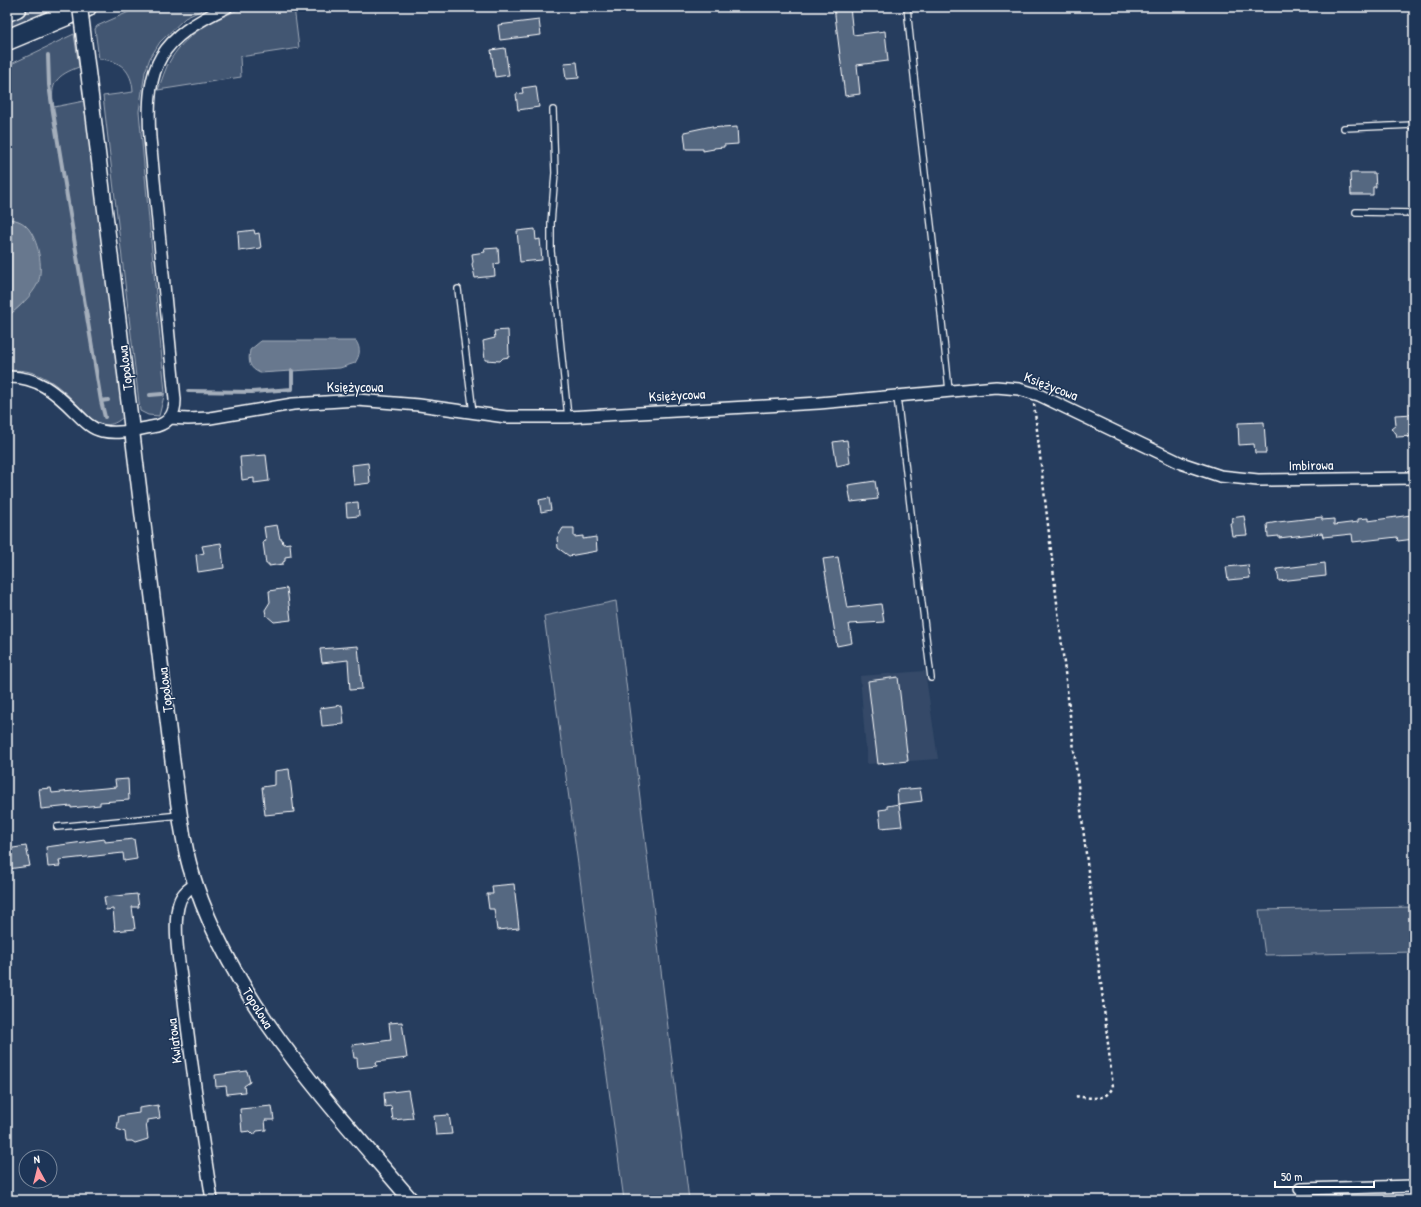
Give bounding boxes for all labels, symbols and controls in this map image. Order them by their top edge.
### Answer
street label: Topolowa [112,344,138,392]
street label: Księżycowa [1021,367,1081,406]
street label: Księżycowa [327,377,384,397]
street label: Księżycowa [648,384,706,406]
street label: Imbirowa [1288,455,1334,474]
street label: Topolowa [152,666,178,714]
street label: Topolowa [238,984,279,1033]
street label: Kwiatowa [161,1017,186,1064]
north arrow [18,1149,58,1189]
text: N [33,1152,41,1166]
scale bar [1275,1163,1374,1189]
text: 50 m [1281,1168,1302,1185]

